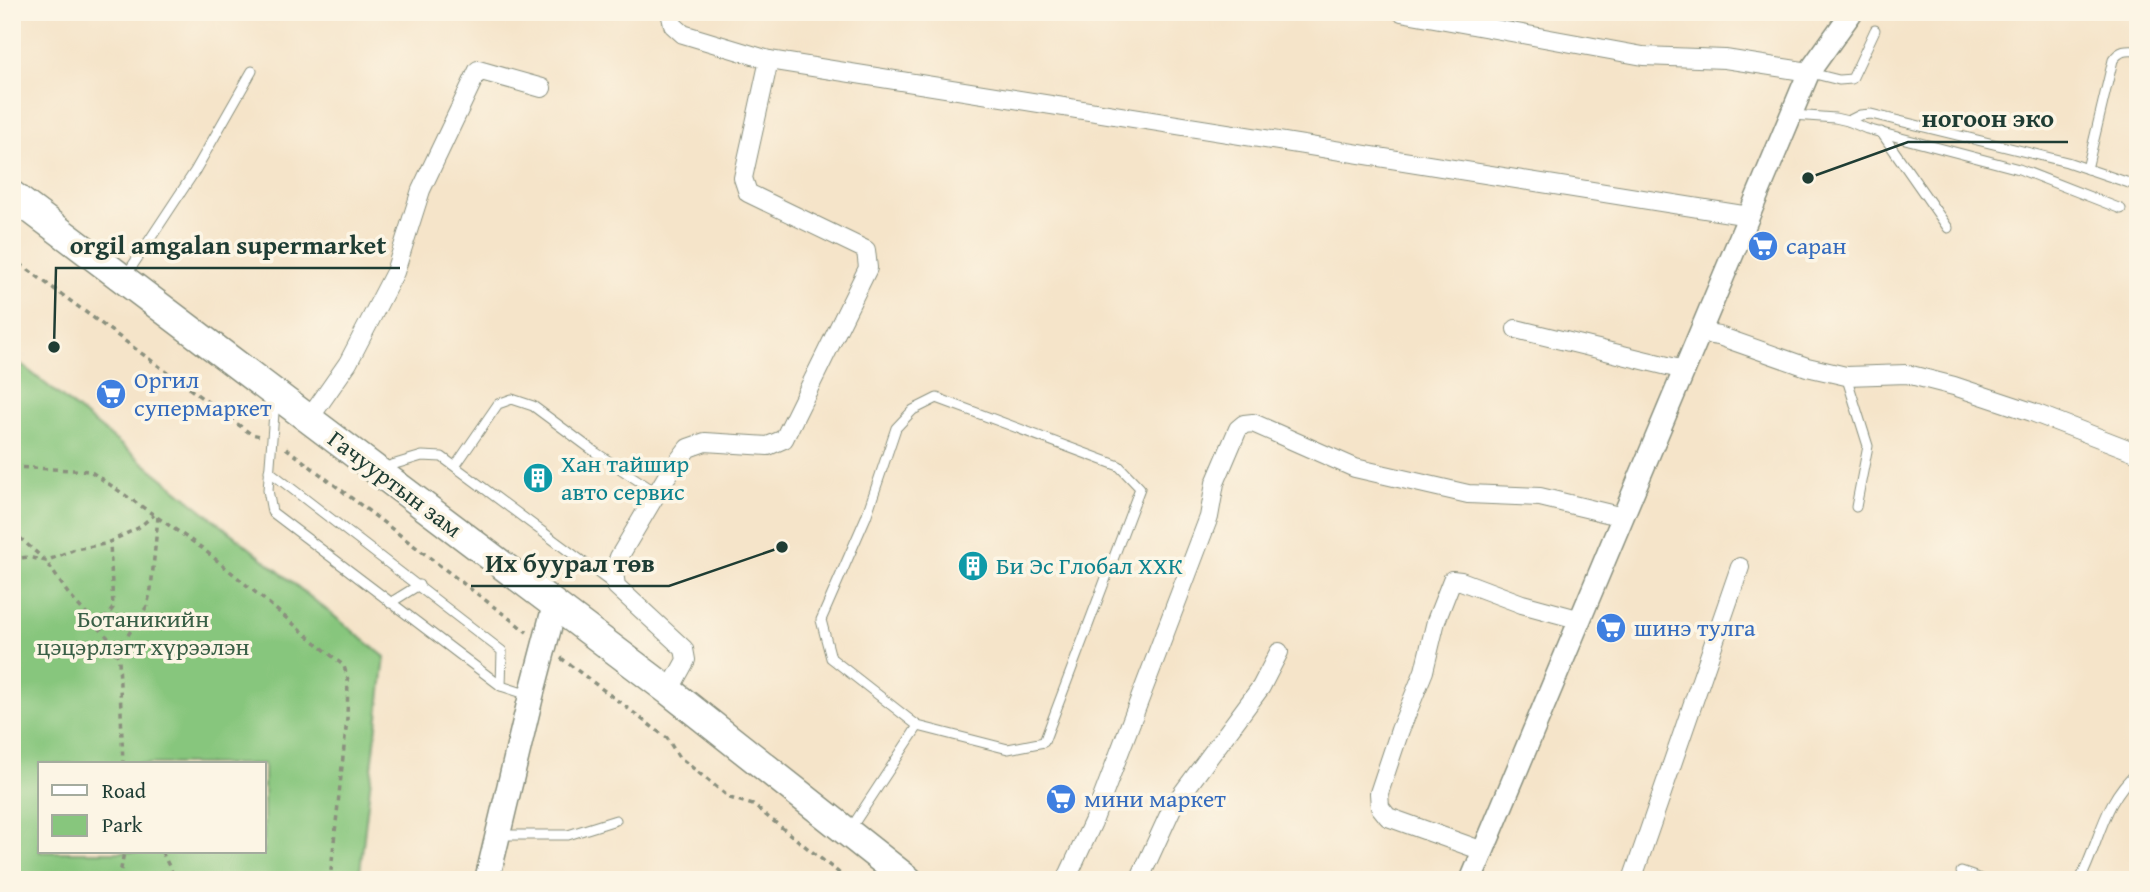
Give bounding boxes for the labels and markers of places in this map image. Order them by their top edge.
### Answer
callout: ногоон эко [1908,95,2068,142]
callout: orgil amgalan supermarket [56,221,400,268]
place label: саран [1786,228,1846,263]
supermarket icon: саран [1746,229,1780,263]
place label: Оргил супермаркет [134,362,272,425]
supermarket icon: Оргил супермаркет [94,377,128,411]
place label: Хан тайшир авто сервис [561,446,689,509]
building icon: Хан тайшир авто сервис [521,461,555,495]
callout: Их буурал төв [471,539,669,586]
place label: Би Эс Глобал ХХК [996,548,1183,583]
building icon: Би Эс Глобал ХХК [956,549,990,583]
place label: шинэ тулга [1634,610,1756,645]
supermarket icon: шинэ тулга [1594,611,1628,645]
place label: мини маркет [1084,781,1226,816]
supermarket icon: мини маркет [1044,782,1078,816]

